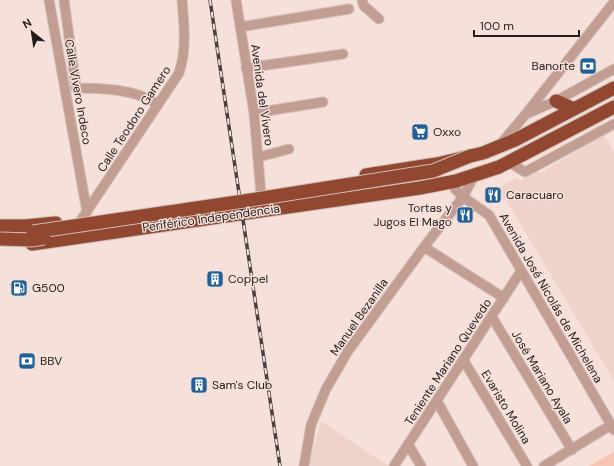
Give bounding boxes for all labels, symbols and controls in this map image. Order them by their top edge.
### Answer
north arrow [12,12,52,52]
scale bar [474,12,579,38]
text: N [20,15,34,31]
text: 100 m [480,18,514,34]
street label: Calle Vivero Indeco [61,38,95,146]
street label: Avenida del Vivero [247,43,277,147]
bank icon: Banorte [578,56,598,76]
place label: Banorte [531,58,575,74]
street label: Calle Teodoro Gamero [94,63,174,175]
supermarket icon: Oxxo [410,122,430,142]
place label: Oxxo [433,124,461,140]
restaurant icon: Caracuaro [483,185,503,205]
place label: Caracuaro [506,187,564,203]
street label: Periférico Independencia [141,200,281,236]
place label: Tortas y Jugos El Mago [373,200,452,230]
restaurant icon: Tortas y Jugos El Mago [455,205,475,225]
street label: Avenida José Nicolás de Michelena [496,210,606,386]
building icon: Coppel [205,269,225,289]
place label: Coppel [228,271,268,287]
street label: Manuel Bezanilla [326,275,392,359]
fuel station icon: G500 [9,278,29,298]
place label: G500 [32,280,65,296]
street label: Teniente Mariano Quevedo [401,295,495,429]
street label: José Mariano Ayala [508,327,576,427]
bank icon: BBV [17,351,37,371]
place label: BBV [40,353,62,369]
street label: Evaristo Molina [478,367,534,447]
building icon: Sam's Club [189,375,209,395]
place label: Sam's Club [212,377,272,393]

